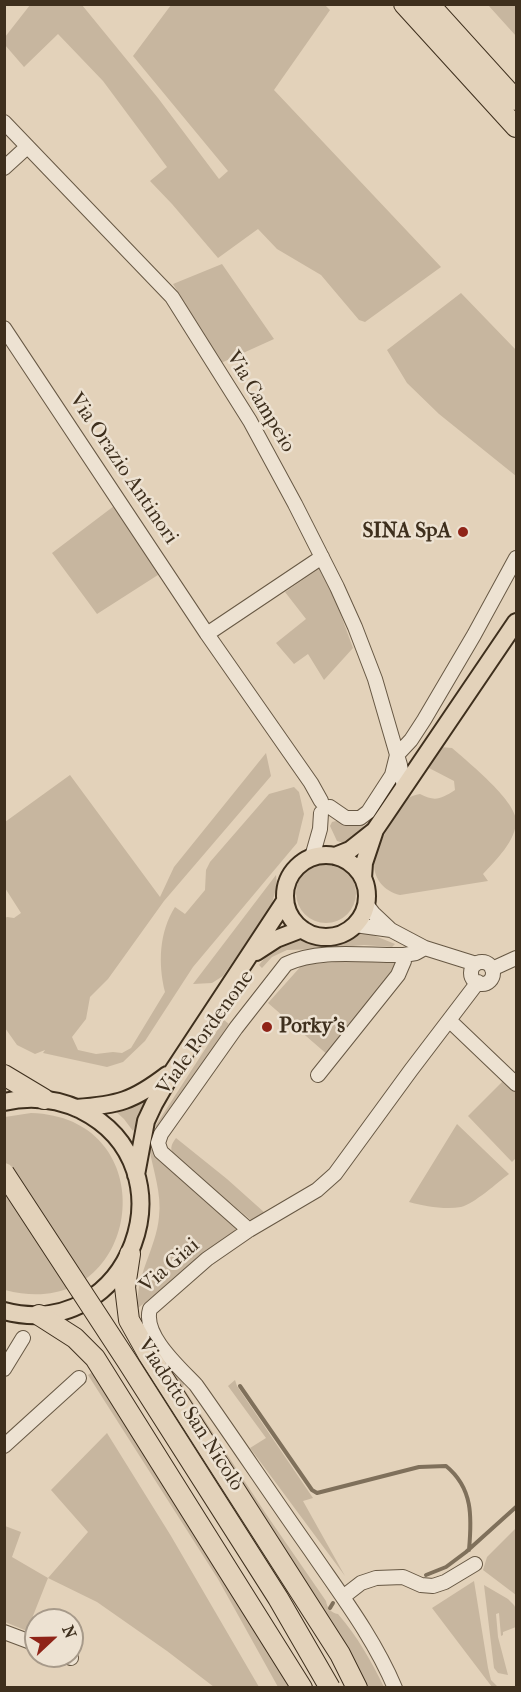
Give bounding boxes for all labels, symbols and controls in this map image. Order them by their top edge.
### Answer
street label: Via Campeio [220,347,300,457]
street label: Via Orazio Antinori [63,389,183,549]
place label: SINA SpA [363,519,451,545]
marker: SINA SpA [456,525,470,539]
street label: Viale Pordenone [152,966,260,1100]
place label: Porky's [279,1014,345,1040]
marker: Porky's [260,1020,274,1034]
street label: Via Giai [135,1233,205,1299]
street label: Viadotto San Nicolò [131,1334,249,1496]
north arrow [24,1608,84,1668]
text: N [58,1623,80,1641]

